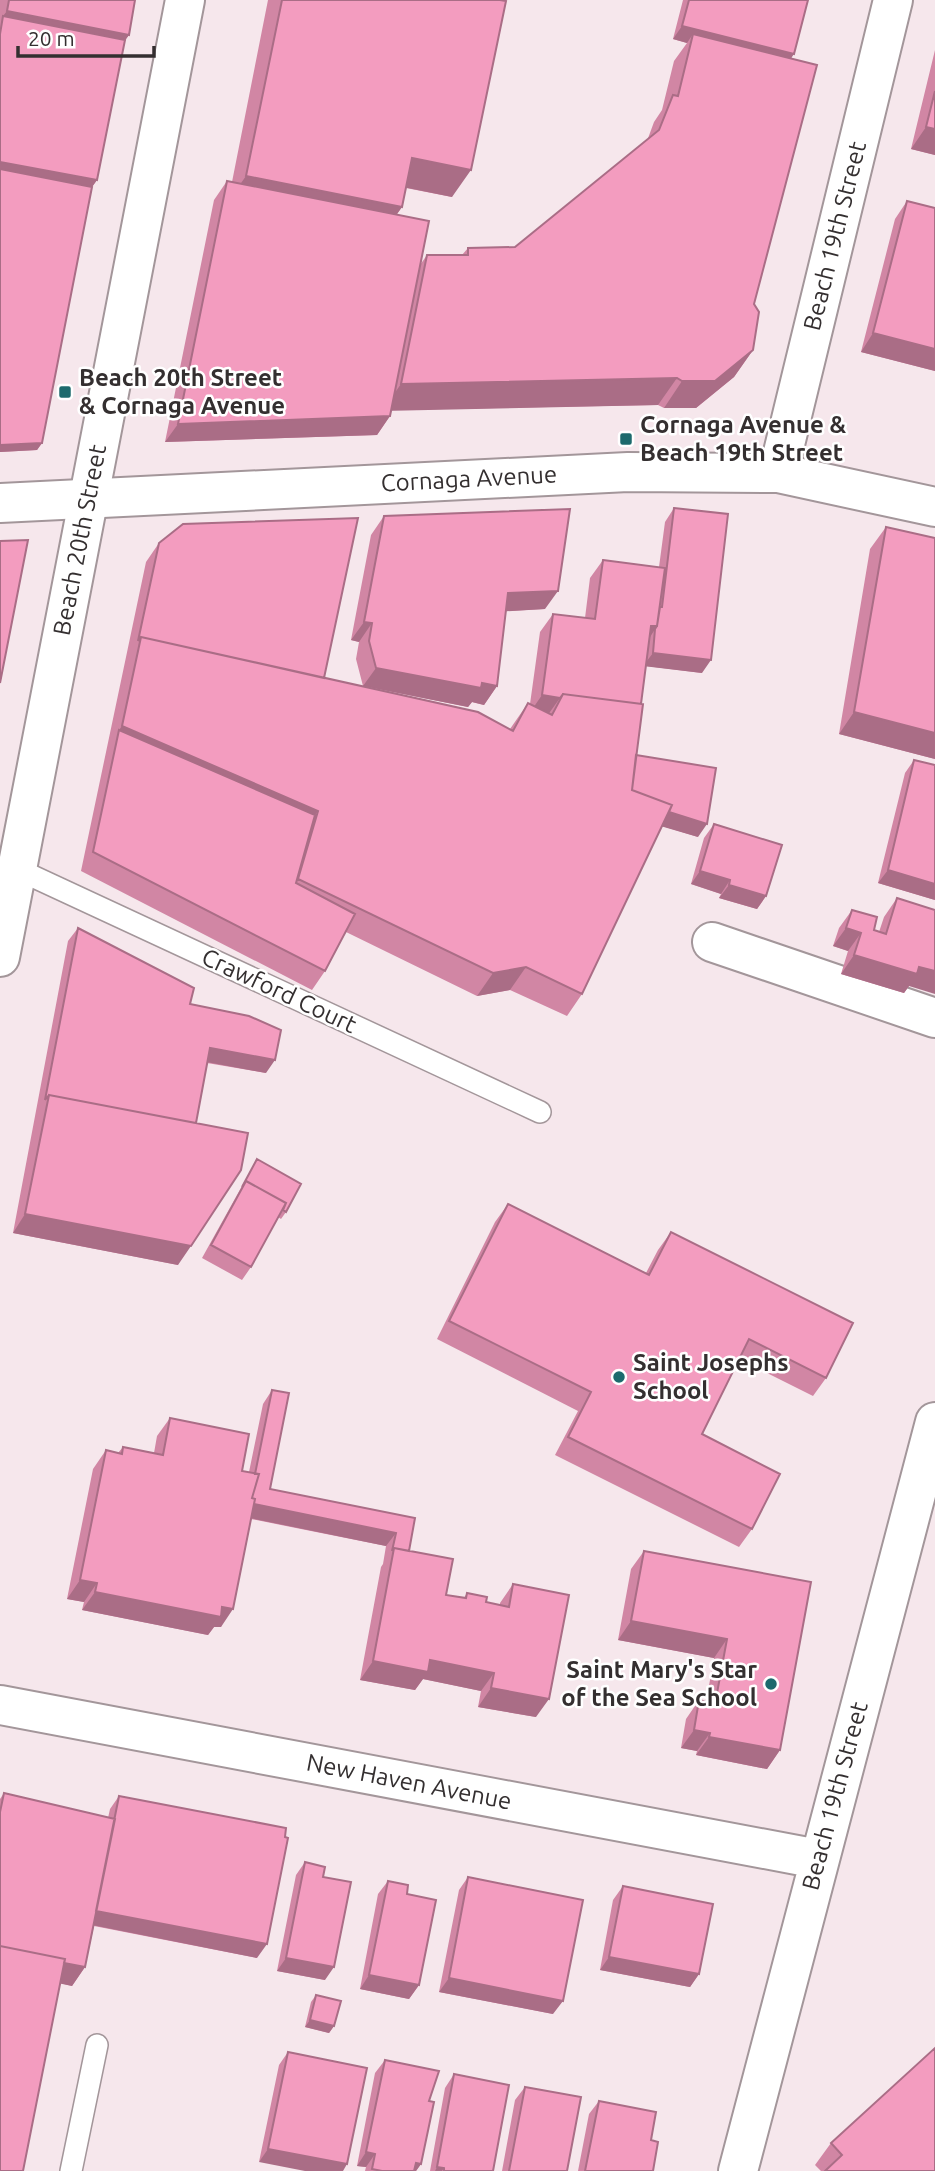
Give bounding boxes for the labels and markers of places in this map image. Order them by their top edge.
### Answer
place label: Beach 20th Street & Cornaga Avenue [79,364,285,419]
marker: Beach 20th Street & Cornaga Avenue [57,384,73,400]
place label: Cornaga Avenue & Beach 19th Street [640,411,847,466]
marker: Cornaga Avenue & Beach 19th Street [618,431,634,447]
place label: Saint Josephs School [633,1349,788,1404]
marker: Saint Josephs School [611,1369,627,1385]
place label: Saint Mary's Star of the Sea School [561,1656,757,1711]
marker: Saint Mary's Star of the Sea School [763,1676,779,1692]

